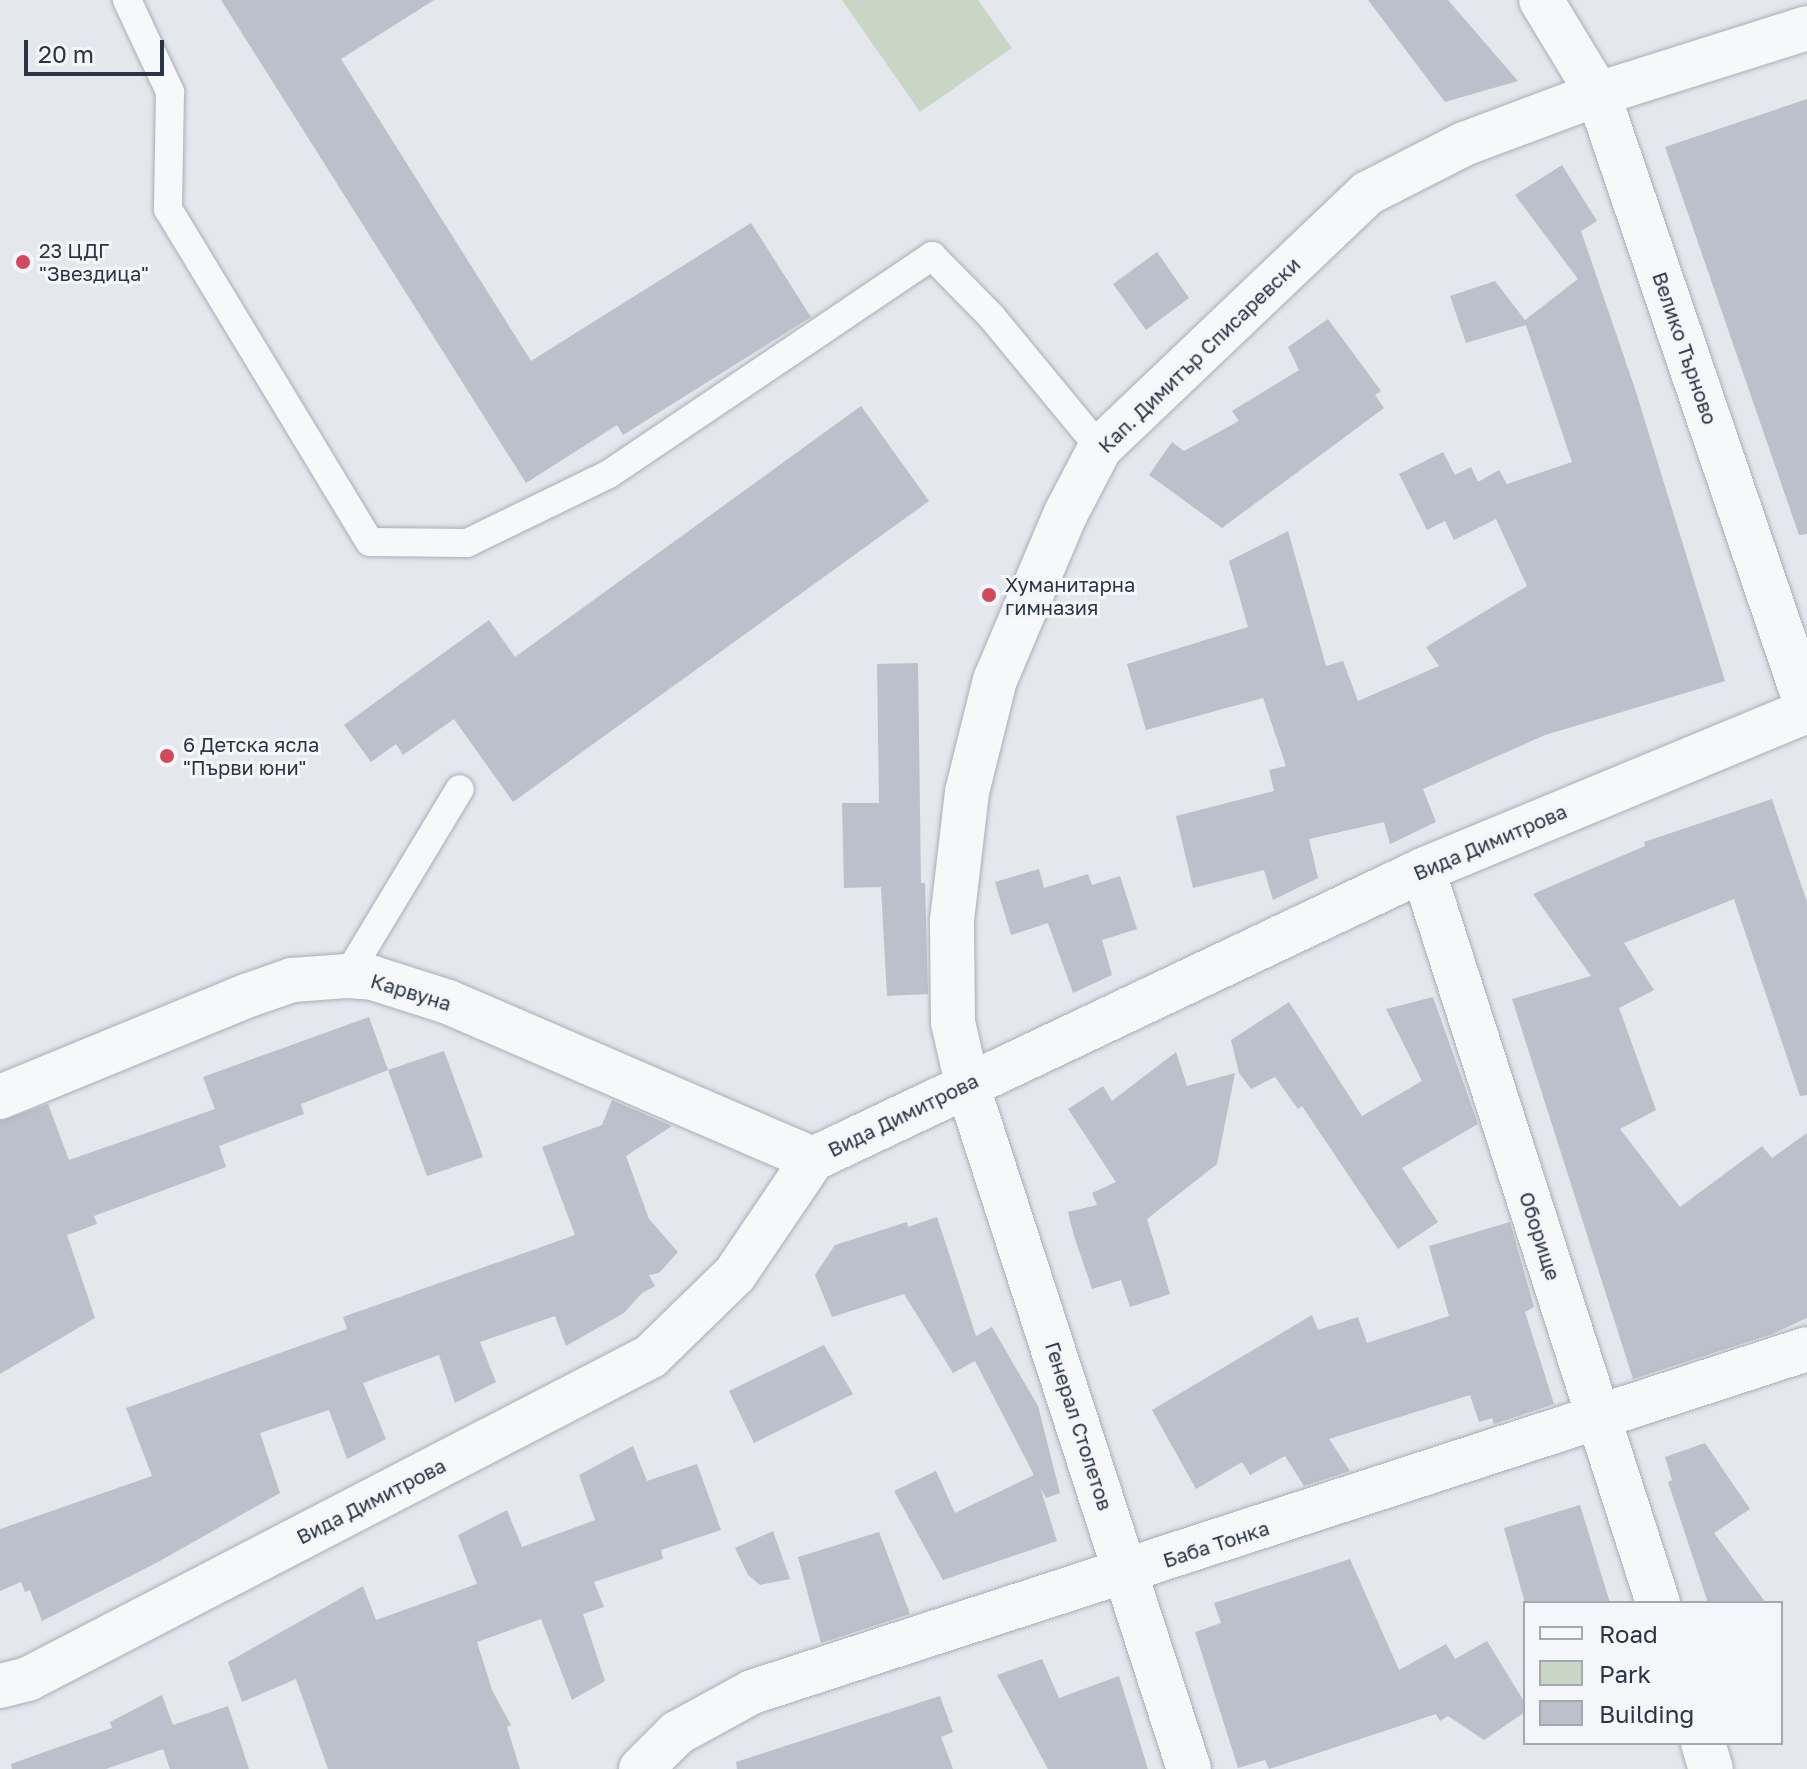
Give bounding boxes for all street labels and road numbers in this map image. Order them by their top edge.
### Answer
street label: Кап. Димитър Списаревски [1093,252,1305,458]
street label: Велико Търново [1648,269,1722,427]
street label: Вида Димитрова [1410,799,1570,885]
street label: Карвуна [368,968,454,1016]
street label: Вида Димитрова [824,1068,982,1162]
street label: Оборище [1514,1189,1566,1283]
street label: Генерал Столетов [1040,1339,1118,1513]
street label: Вида Димитрова [292,1453,450,1549]
street label: Баба Тонка [1160,1516,1272,1572]

